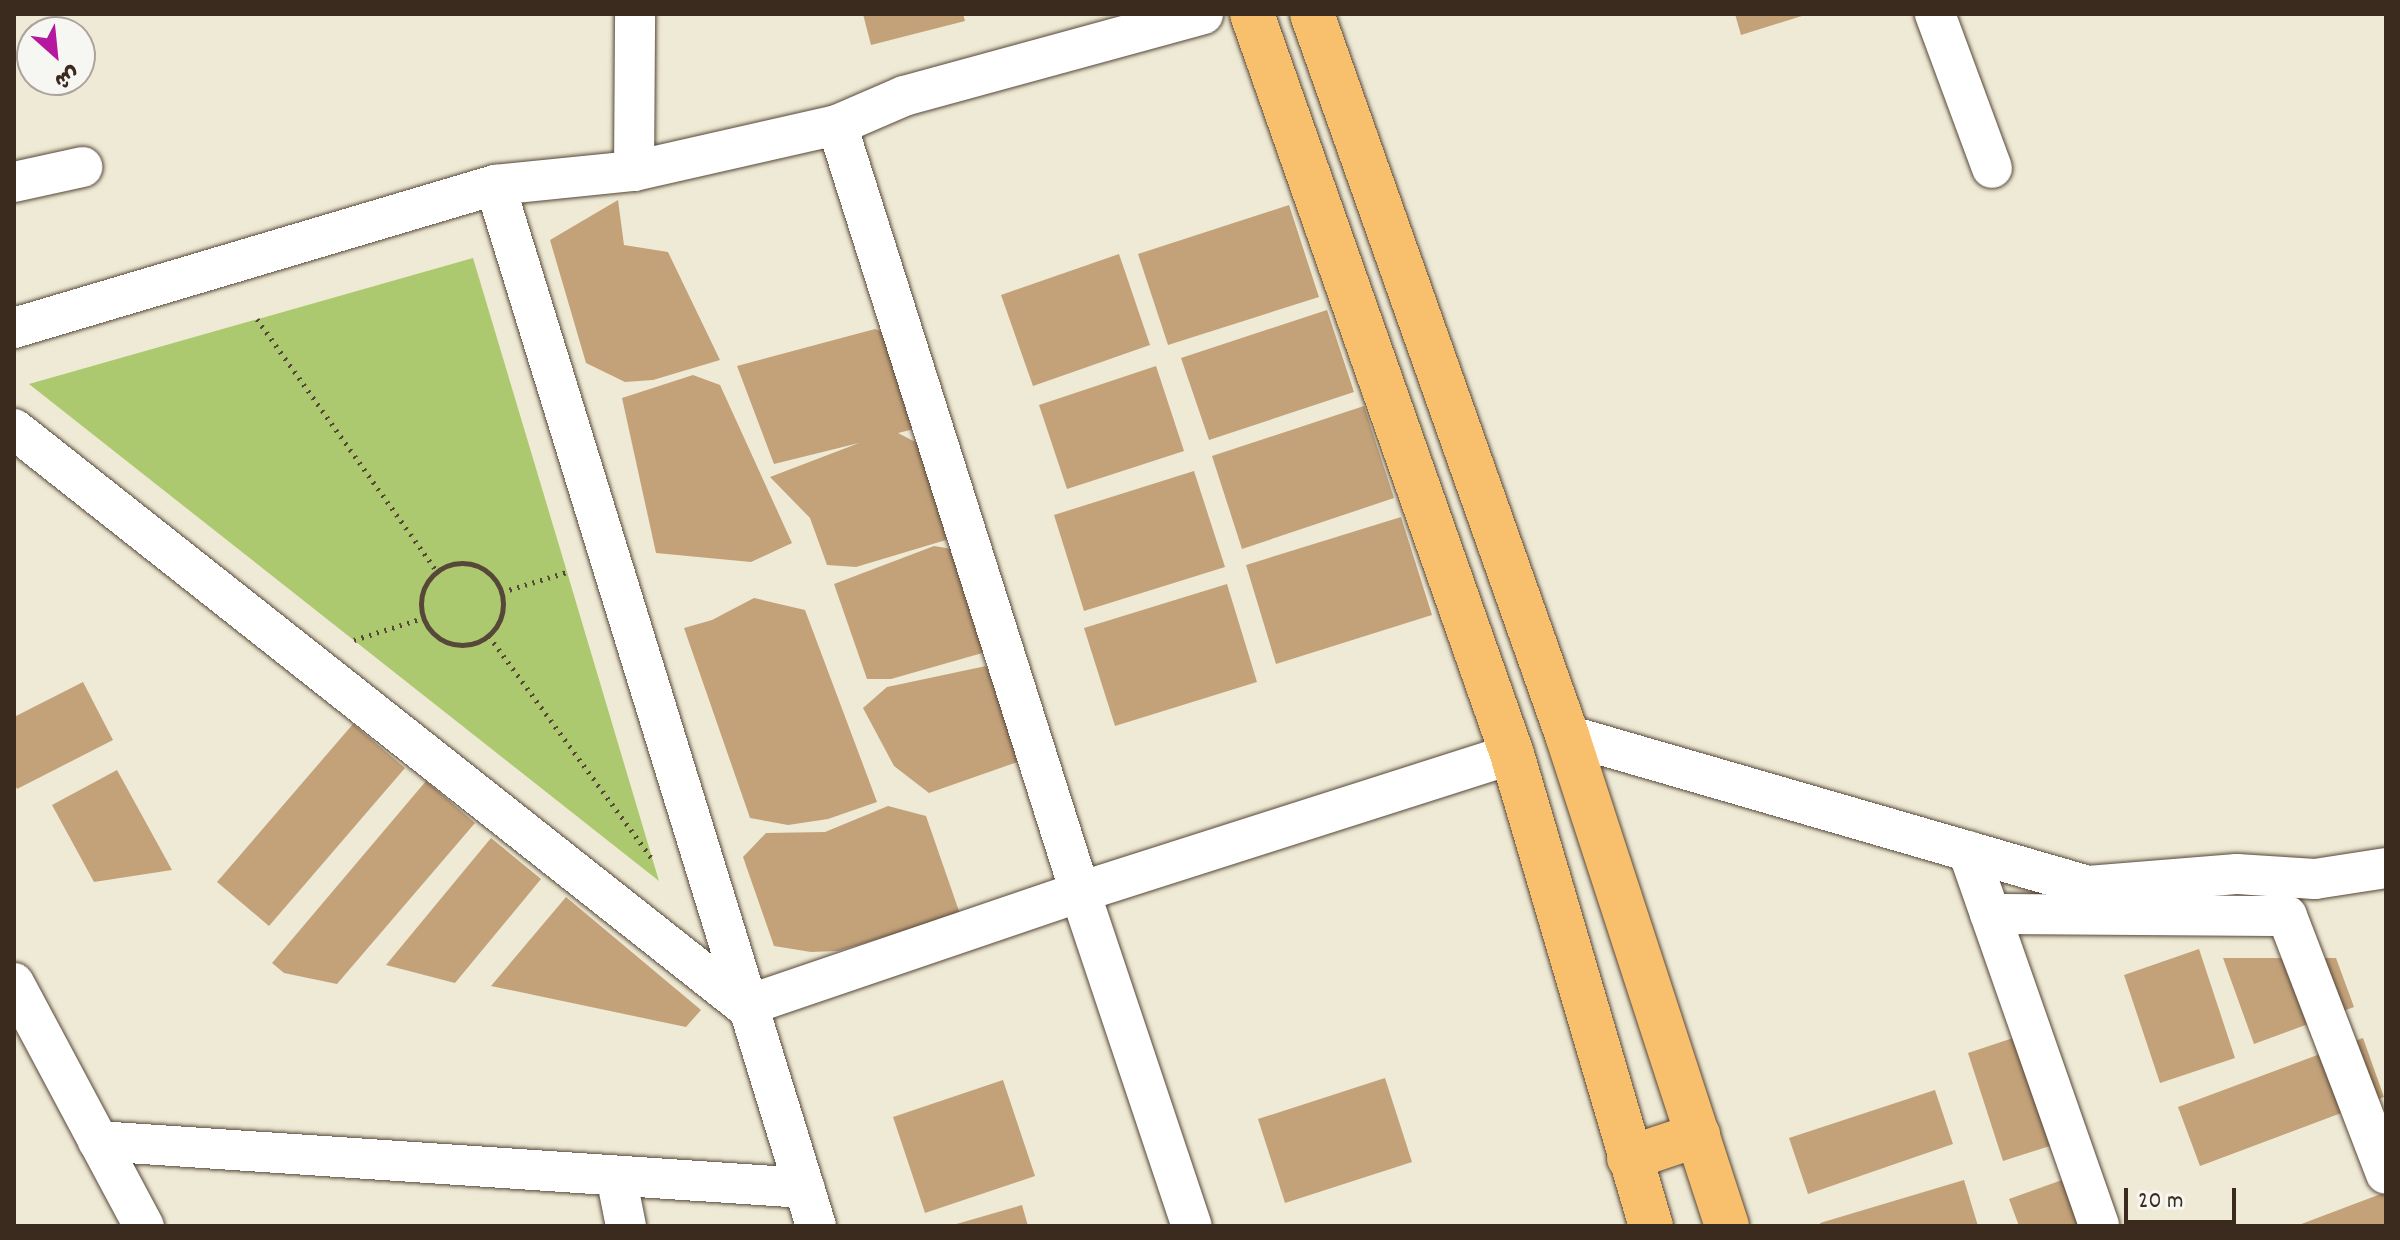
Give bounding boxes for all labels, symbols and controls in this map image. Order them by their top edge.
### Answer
north arrow [16,16,96,96]
text: ش [48,57,84,95]
scale bar [2128,1172,2240,1222]
text: 20 m [2138,1185,2184,1219]

